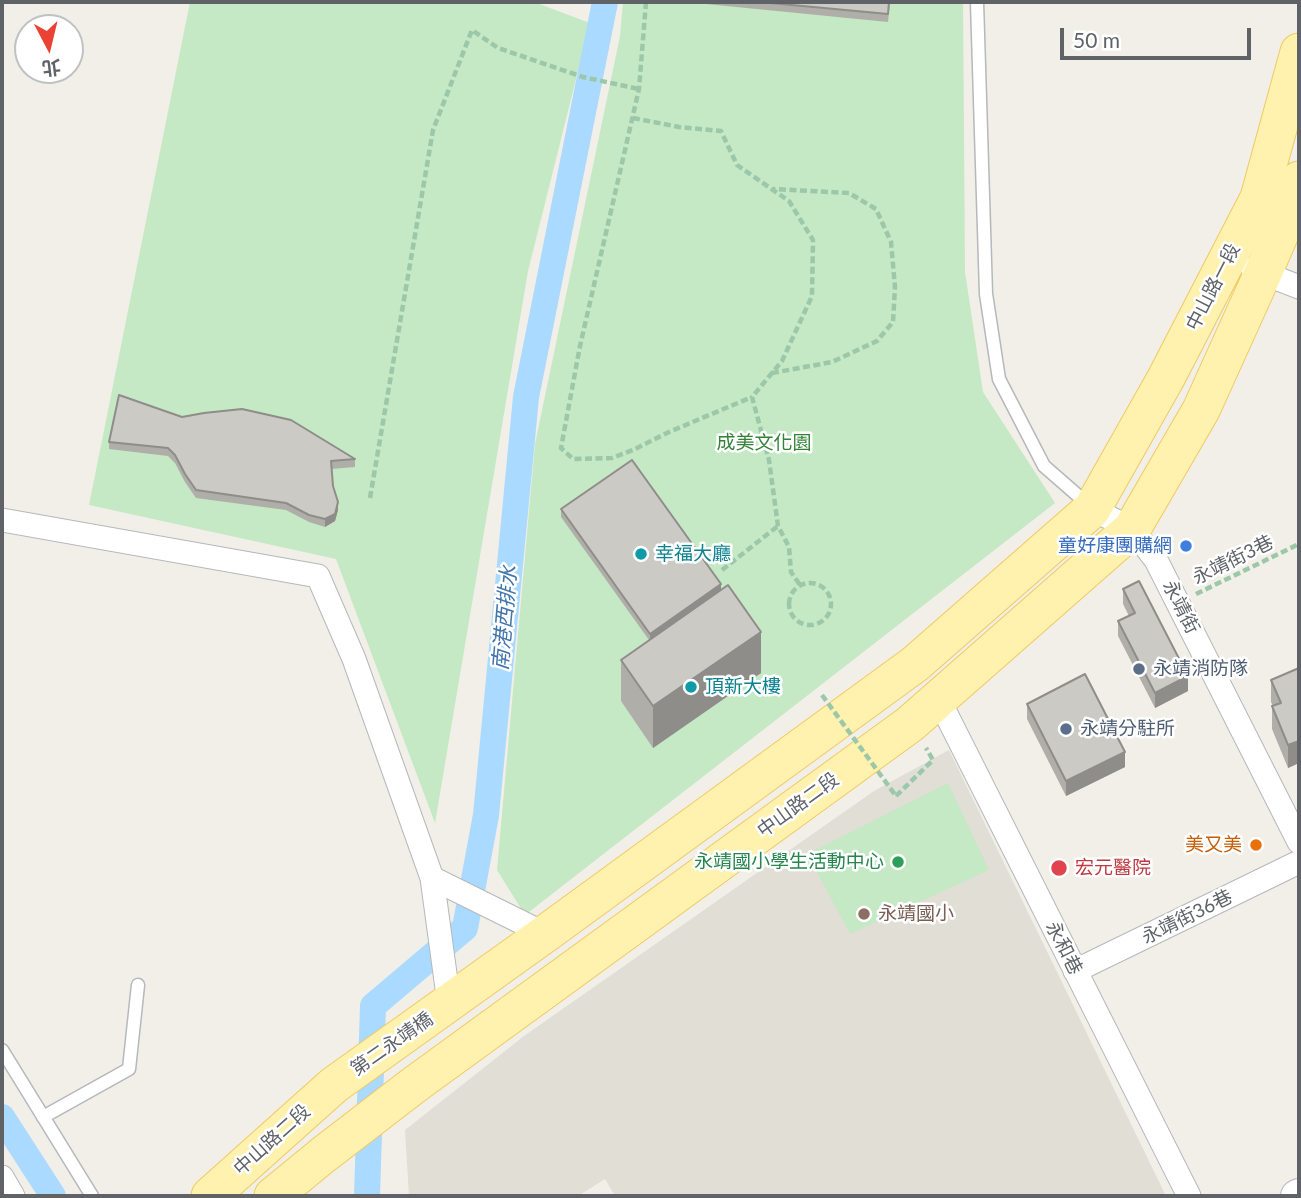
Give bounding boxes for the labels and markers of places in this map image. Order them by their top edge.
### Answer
place label: 童好康團購網 [1058,535,1172,557]
marker: 童好康團購網 [1178,538,1194,554]
place label: 幸福大廳 [655,543,731,565]
marker: 幸福大廳 [633,546,649,562]
place label: 永靖消防隊 [1153,658,1248,680]
marker: 永靖消防隊 [1131,661,1147,677]
place label: 頂新大樓 [705,676,781,698]
marker: 頂新大樓 [683,679,699,695]
place label: 永靖分駐所 [1080,718,1175,740]
marker: 永靖分駐所 [1058,721,1074,737]
place label: 美又美 [1185,834,1242,856]
marker: 美又美 [1248,837,1264,853]
place label: 永靖國小學生活動中心 [694,851,884,873]
marker: 永靖國小學生活動中心 [890,854,906,870]
place label: 宏元醫院 [1075,857,1151,879]
marker: 宏元醫院 [1049,858,1069,878]
place label: 永靖國小 [878,903,954,925]
marker: 永靖國小 [856,906,872,922]

